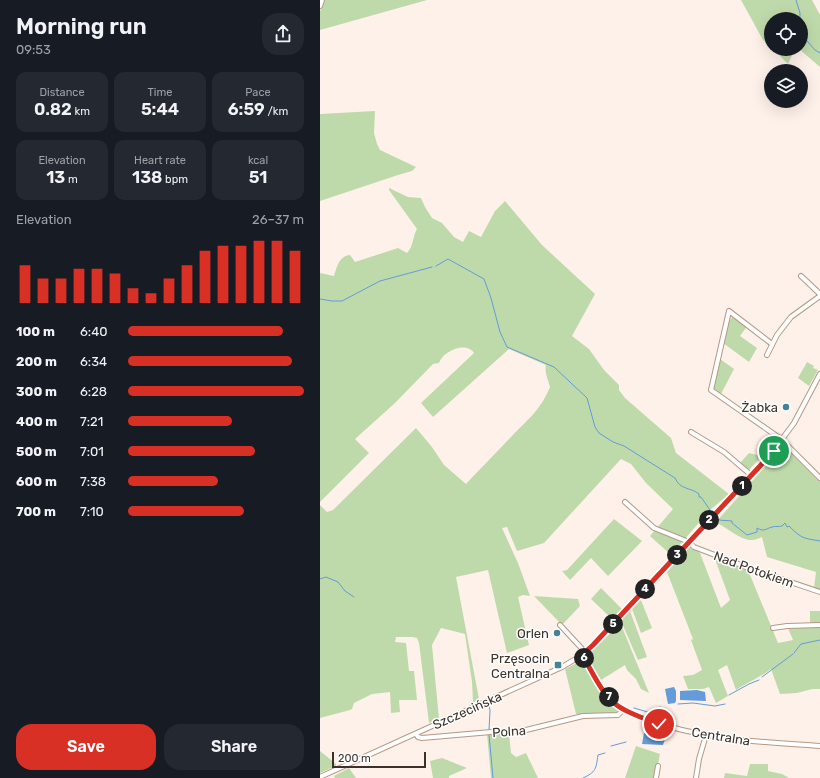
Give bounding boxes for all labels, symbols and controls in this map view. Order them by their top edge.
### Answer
map controls [764,12,808,108]
button: locate [764,12,808,56]
text: Morning run [16,13,147,40]
button: share [262,13,304,55]
text: 09:53 [16,42,51,57]
button: layers [764,64,808,108]
text: Distance [39,86,85,99]
text: Time [148,86,172,99]
text: Pace [245,86,271,99]
text: 0.82 [34,99,72,119]
text: 5:44 [141,99,179,119]
text: 6:59 [228,99,265,119]
text: km [72,105,90,118]
text: /km [265,105,288,118]
text: Elevation [38,154,86,167]
text: Heart rate [134,154,186,167]
text: kcal [248,154,268,167]
text: 13 [46,167,65,187]
text: 138 [132,167,162,187]
text: 51 [249,167,267,187]
text: m [65,173,78,186]
text: bpm [162,173,188,186]
text: Elevation [16,212,72,227]
text: 26–37 m [252,212,304,227]
text: 100 m [16,324,55,339]
text: 6:40 [80,324,108,339]
text: 200 m [16,354,57,369]
text: 6:34 [80,354,107,369]
text: 300 m [16,384,57,399]
text: 6:28 [80,384,107,399]
place label: Żabka [742,400,778,415]
marker: Żabka [781,402,791,412]
text: 400 m [16,414,57,429]
text: 7:21 [80,414,103,429]
pin [757,434,791,468]
icon: arrive [763,440,785,462]
text: 500 m [16,444,57,459]
text: 7:01 [80,444,104,459]
text: 600 m [16,474,57,489]
text: 7:38 [80,474,106,489]
pin: 1 [732,476,752,496]
text: 1 [739,479,745,492]
text: 700 m [16,504,56,519]
text: 7:10 [80,504,104,519]
pin: 2 [699,510,719,530]
text: 2 [705,513,713,526]
pin: 3 [667,545,687,565]
text: 3 [673,548,681,561]
street label: Nad Potokiem [712,548,796,591]
pin: 4 [635,579,655,599]
text: 4 [641,582,649,595]
pin: 5 [603,614,623,634]
text: 5 [609,617,617,630]
place label: Orlen [517,626,549,641]
marker: Orlen [552,628,562,638]
pin: 6 [574,648,594,668]
place label: Przęsocin Centralna [491,651,550,681]
text: 6 [580,651,588,664]
marker: Przęsocin Centralna [553,660,563,670]
pin: 7 [599,687,619,707]
street label: Szczecińska [430,689,504,732]
text: 7 [606,690,612,703]
pin [642,707,676,741]
icon: check [648,713,670,735]
street label: Polna [492,723,526,740]
button: Save [16,724,156,770]
button: Share [164,724,304,770]
street label: Centralna [691,724,751,749]
scale bar [332,750,426,769]
text: 200 m [338,752,371,765]

